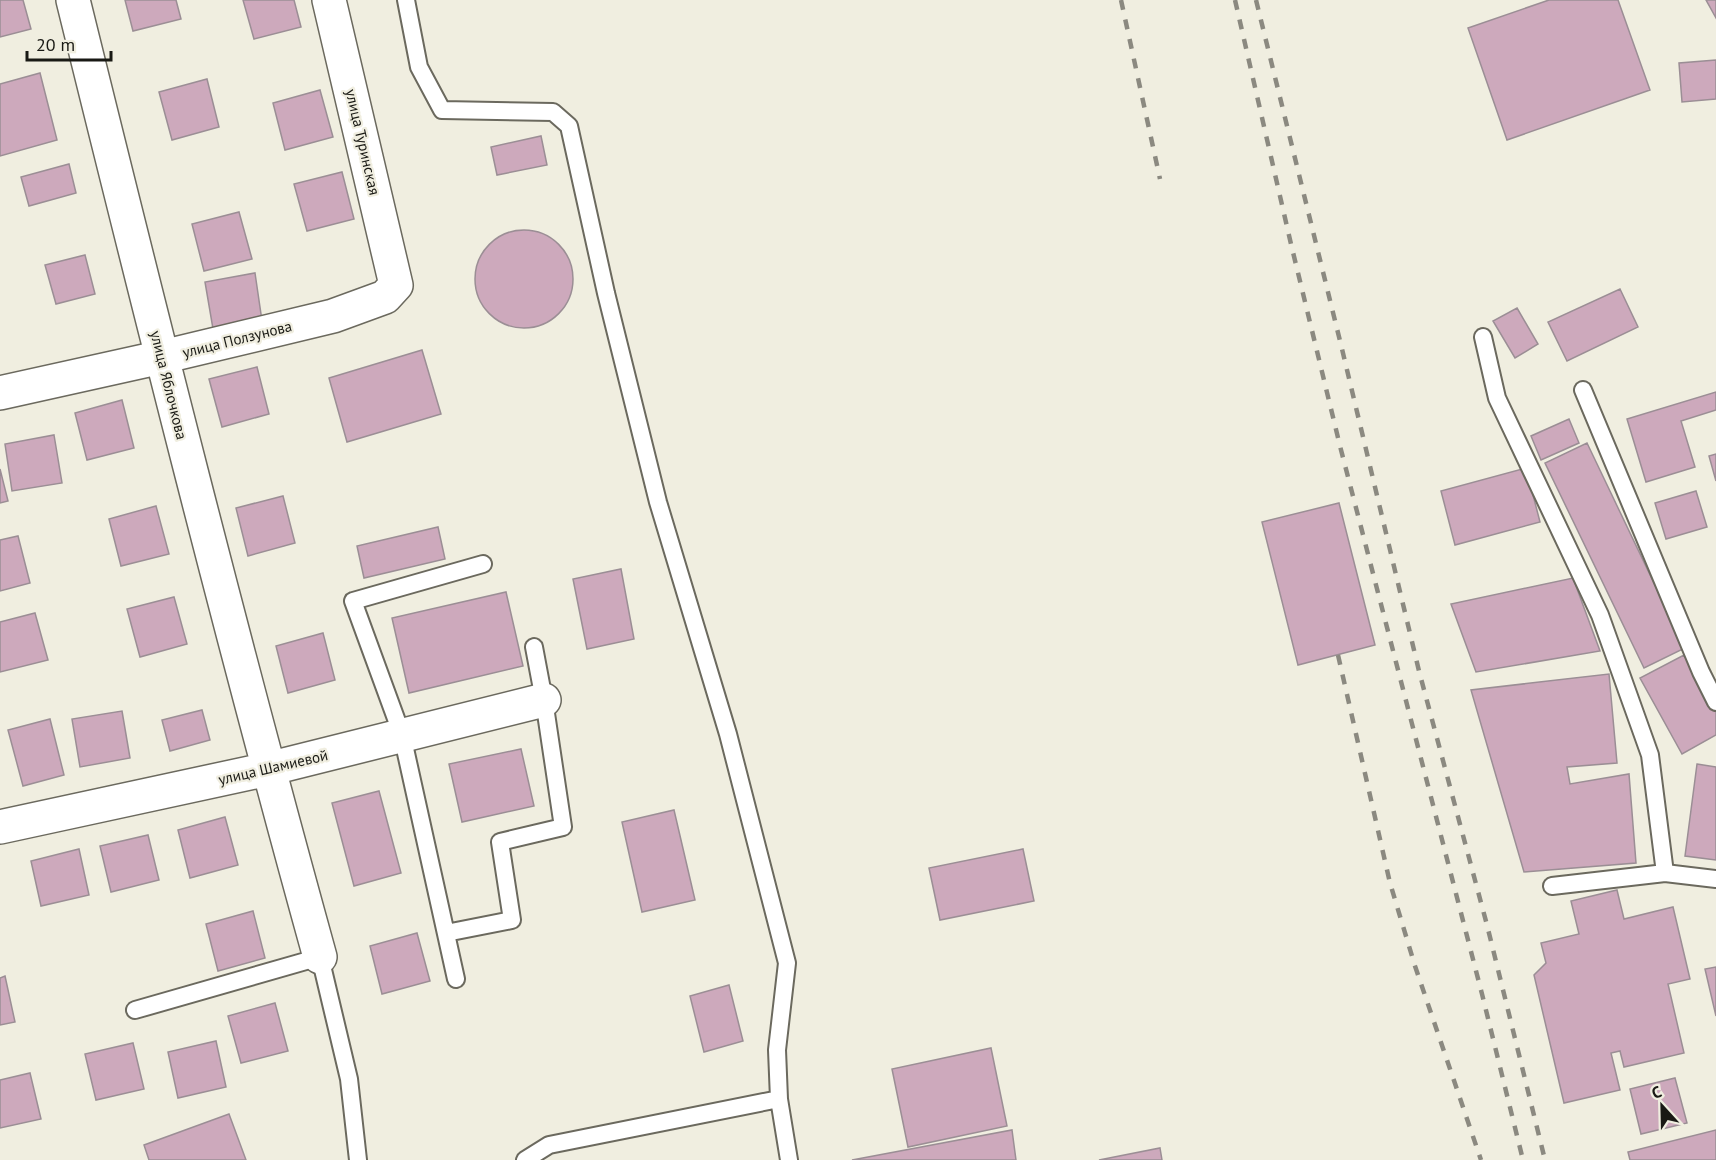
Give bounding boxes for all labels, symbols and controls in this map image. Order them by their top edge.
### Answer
scale bar [27,24,111,62]
text: 20 m [36,33,75,56]
street label: улица Туринская [342,87,384,197]
street label: улица Ползунова [180,316,294,362]
street label: улица Яблочкова [146,329,192,441]
street label: улица Шамиевой [216,745,330,789]
north arrow [1632,1076,1692,1136]
text: С [1648,1081,1664,1103]

